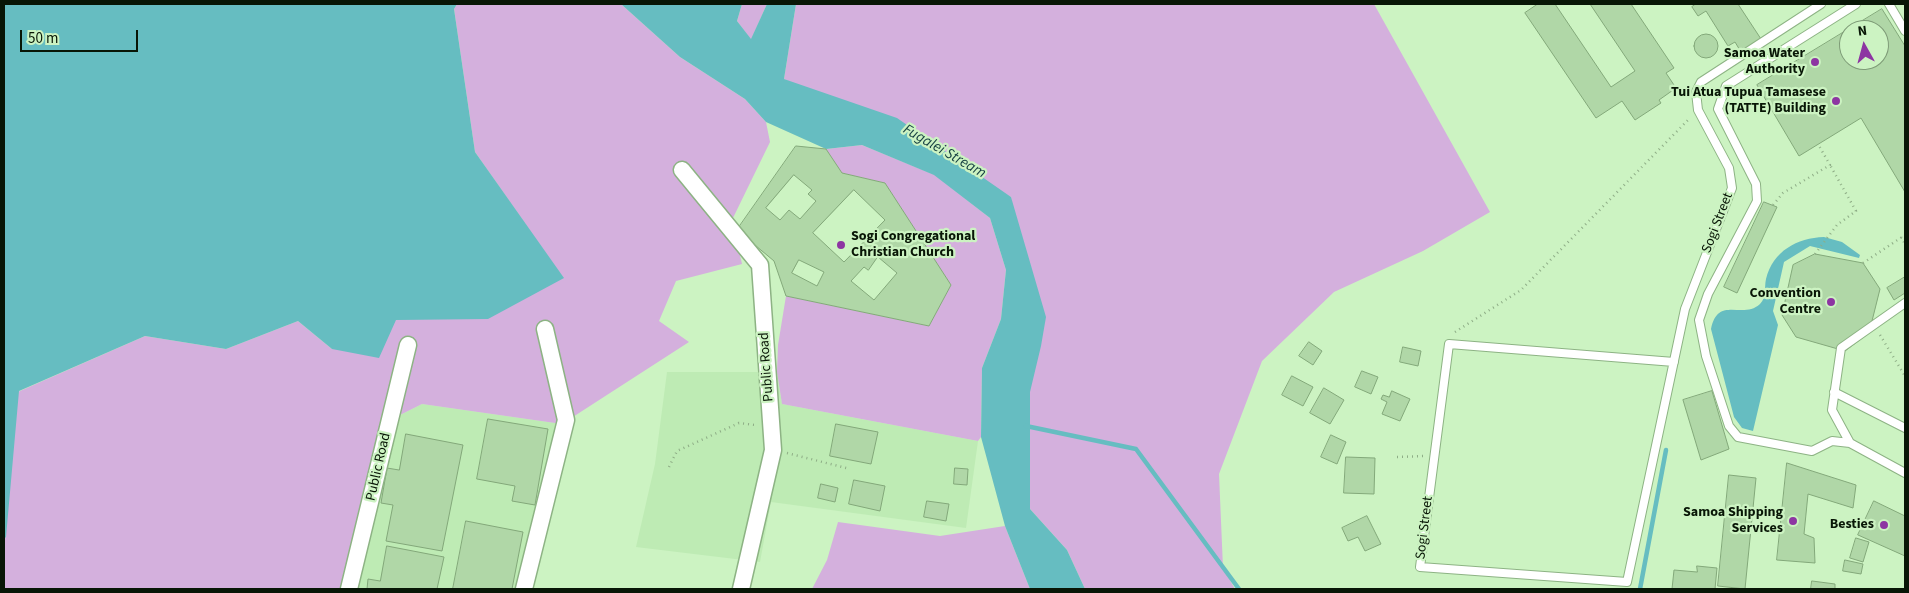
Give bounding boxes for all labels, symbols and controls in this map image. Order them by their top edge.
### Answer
scale bar [22,20,140,52]
north arrow [1839,20,1889,70]
text: N [1856,21,1868,42]
text: 50 m [28,28,58,49]
place label: Samoa Water Authority [1724,46,1805,78]
marker: Samoa Water Authority [1809,56,1821,68]
place label: Tui Atua Tupua Tamasese (TATTE) Building [1671,85,1826,118]
marker: Tui Atua Tupua Tamasese (TATTE) Building [1830,95,1842,107]
water label: Fugalei Stream [899,121,989,183]
street label: Sogi Street [1699,190,1737,256]
place label: Sogi Congregational Christian Church [851,229,975,262]
marker: Sogi Congregational Christian Church [835,239,847,251]
place label: Convention Centre [1750,286,1821,318]
marker: Convention Centre [1825,296,1837,308]
street label: Public Road [756,332,778,402]
street label: Public Road [363,431,395,503]
street label: Sogi Street [1413,495,1437,561]
place label: Samoa Shipping Services [1683,505,1783,538]
marker: Samoa Shipping Services [1787,515,1799,527]
place label: Besties [1830,517,1874,533]
marker: Besties [1878,519,1890,531]

